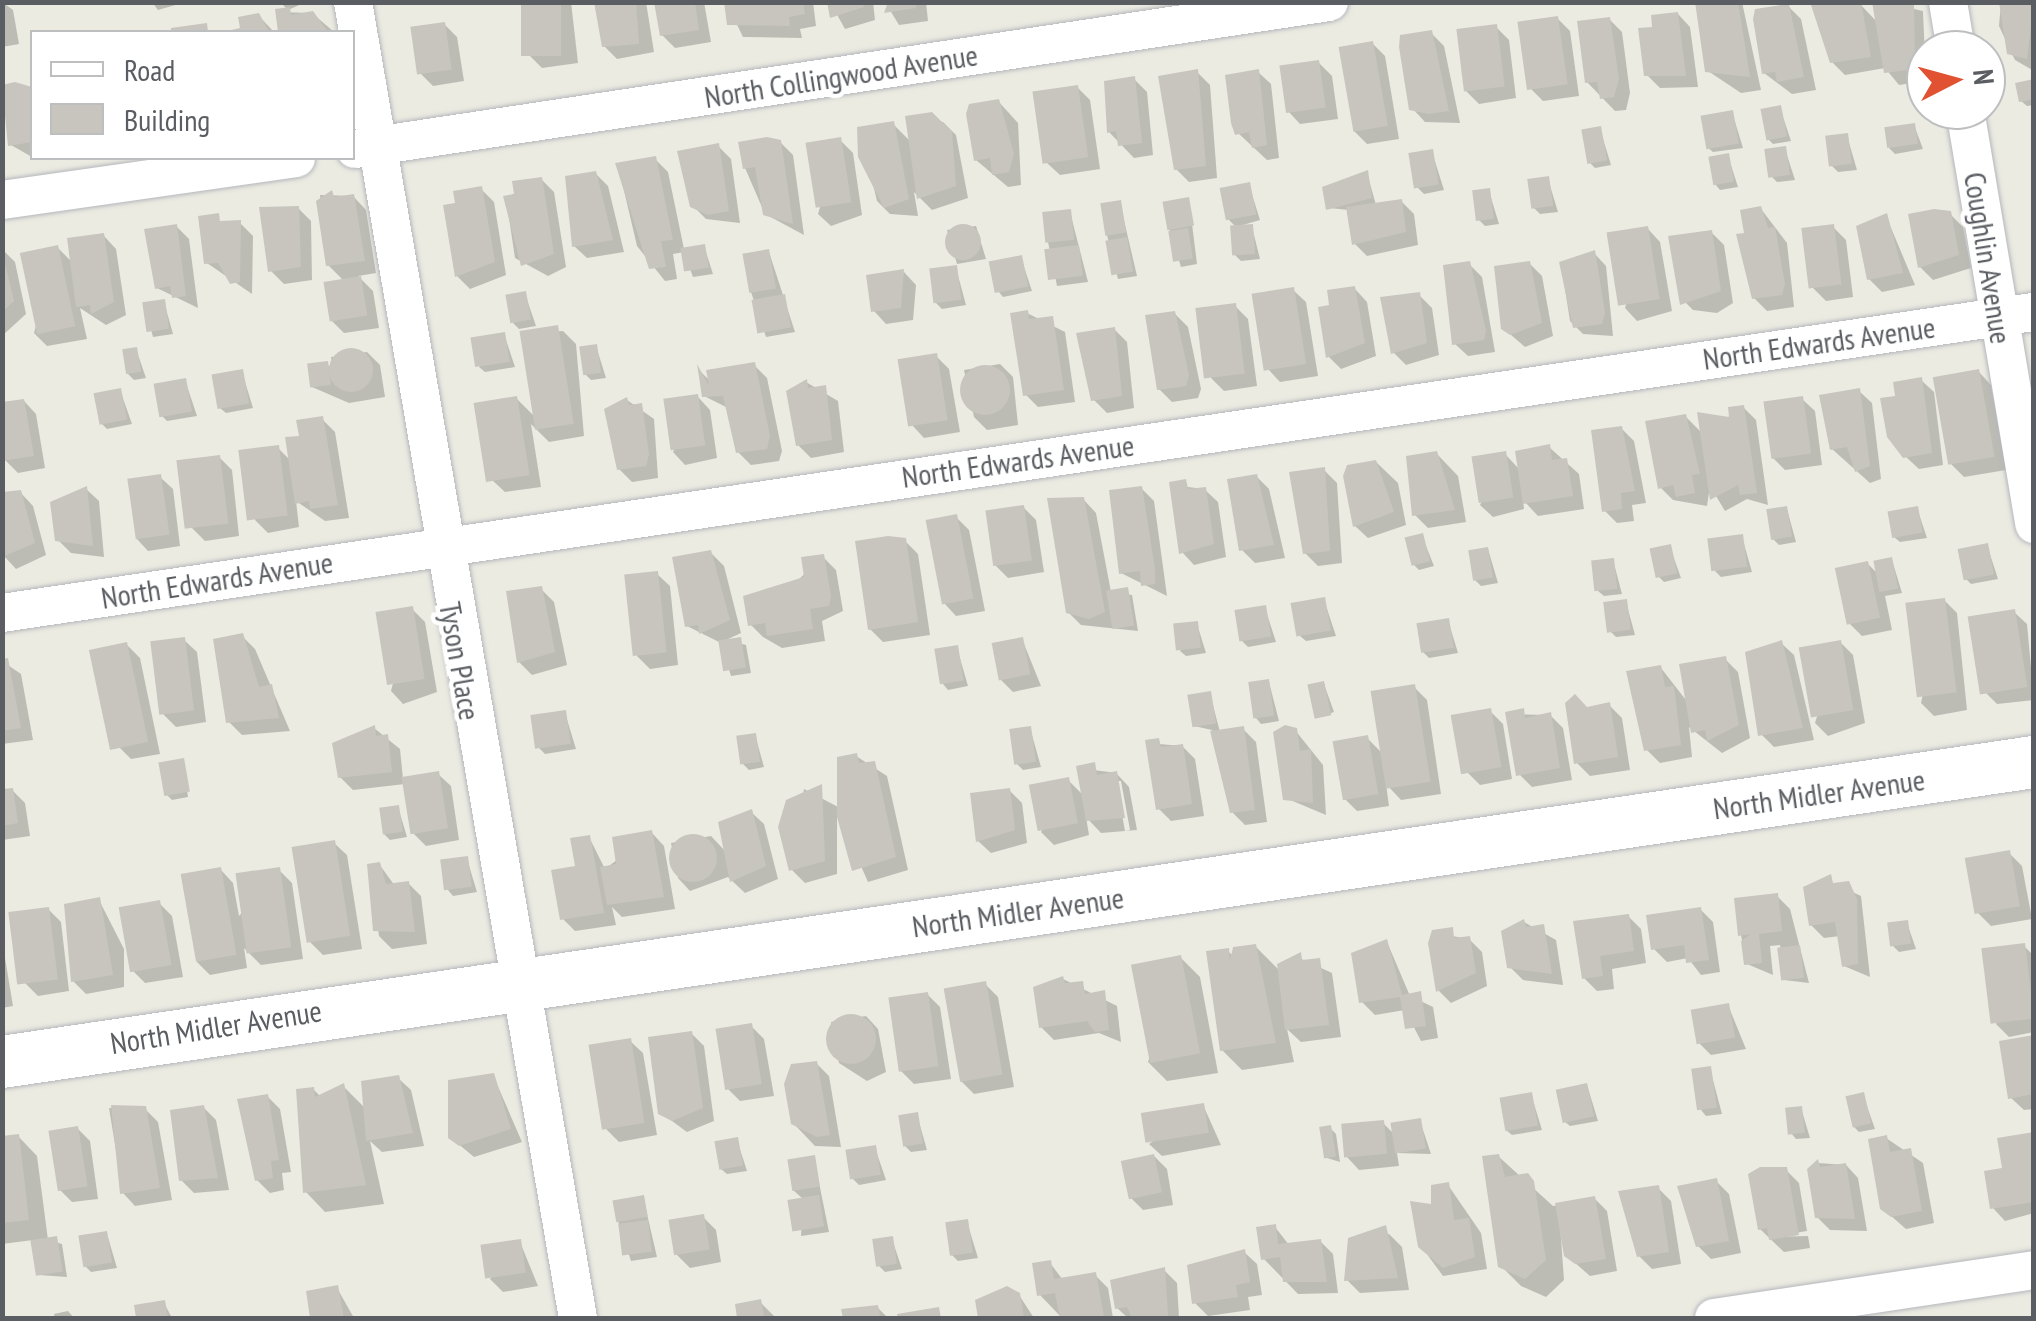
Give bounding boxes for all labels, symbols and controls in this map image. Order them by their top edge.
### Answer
legend [30,30,355,160]
north arrow [1906,30,2006,130]
street label: North Collingwood Avenue [701,37,981,115]
text: Road [124,50,175,89]
text: N [1965,68,2004,86]
text: Building [124,100,210,139]
street label: Coughlin Avenue [1957,169,2019,347]
street label: North Edwards Avenue [1700,309,1938,377]
street label: North Edwards Avenue [899,427,1137,495]
street label: North Edwards Avenue [98,544,336,616]
street label: Tyson Place [432,599,488,723]
street label: North Midler Avenue [1710,761,1928,827]
street label: North Midler Avenue [909,879,1127,945]
street label: North Midler Avenue [107,992,325,1062]

